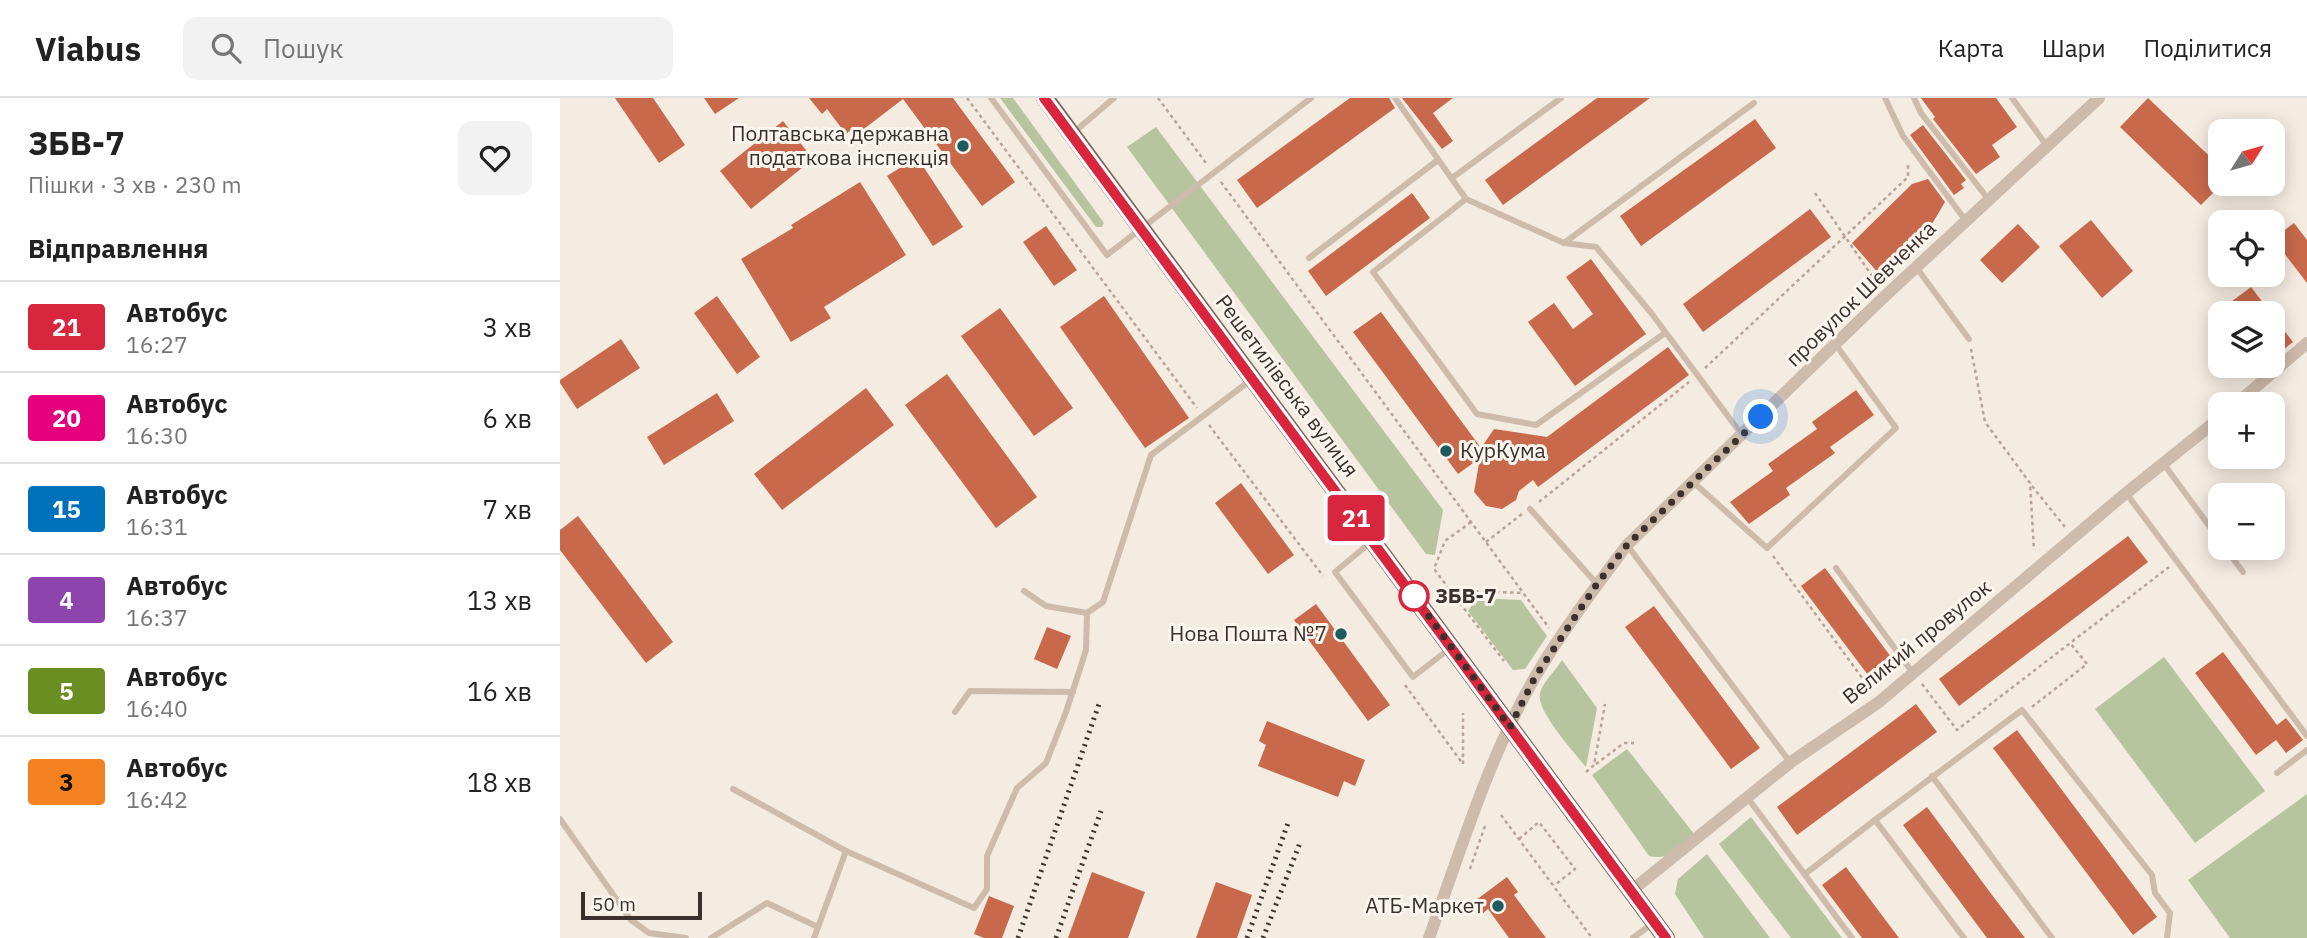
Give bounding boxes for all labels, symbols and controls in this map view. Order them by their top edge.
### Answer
search box [183,17,673,80]
text: Viabus [35,27,141,70]
icon: search [207,29,245,67]
text: Пошук [263,31,344,65]
text: Карта [1938,32,2004,64]
text: Шари [2042,32,2106,64]
text: Поділитися [2144,32,2272,64]
place label: Полтавська державна податкова інспекція [731,119,949,171]
north arrow [2208,119,2286,196]
map controls [2208,119,2285,560]
text: ЗБВ-7 [28,121,125,164]
button: heart [458,121,532,195]
marker: Полтавська державна податкова інспекція [955,138,971,154]
text: Пішки · 3 хв · 230 m [28,169,242,199]
button: locate [2208,210,2285,287]
street label: провулок Шевченка [1779,214,1942,372]
text: Відправлення [28,231,209,265]
street label: Решетилівська вулиця [1210,288,1366,482]
text: Автобус [126,295,228,329]
button: layers [2208,301,2285,378]
text: 3 хв [483,310,532,344]
text: 21 [52,311,81,343]
text: 16:27 [126,329,188,359]
text: Автобус [126,386,228,420]
button: + [2208,392,2285,469]
your location [1743,399,1778,434]
text: 6 хв [483,401,532,435]
text: 20 [52,402,81,434]
text: 16:30 [126,420,188,450]
place label: КурКума [1460,436,1546,464]
marker: КурКума [1438,443,1454,459]
text: Автобус [126,477,228,511]
button: − [2208,483,2285,560]
text: 7 хв [483,492,532,526]
text: 15 [52,493,81,525]
line badge: 21 [1324,495,1388,541]
text: 21 [1342,502,1370,534]
text: 16:31 [126,511,188,541]
text: Автобус [126,568,228,602]
street label: Великий провулок [1836,573,1996,710]
marker: ЗБВ-7 [1399,581,1429,611]
place label: ЗБВ-7 [1435,581,1497,609]
text: 13 хв [467,583,532,617]
text: 4 [59,584,74,616]
text: 16:37 [126,602,188,632]
place label: Нова Пошта №7 [1170,619,1327,647]
marker: Нова Пошта №7 [1333,626,1349,642]
text: Автобус [126,659,228,693]
text: 16 хв [467,674,532,708]
text: 5 [59,675,74,707]
text: 16:40 [126,693,188,723]
text: Автобус [126,750,228,784]
text: 18 хв [467,765,532,799]
text: 3 [59,766,74,798]
text: 16:42 [126,784,188,814]
scale bar [581,889,702,921]
place label: АТБ-Маркет [1365,891,1484,919]
text: 50 m [592,892,636,916]
marker: АТБ-Маркет [1490,898,1506,914]

